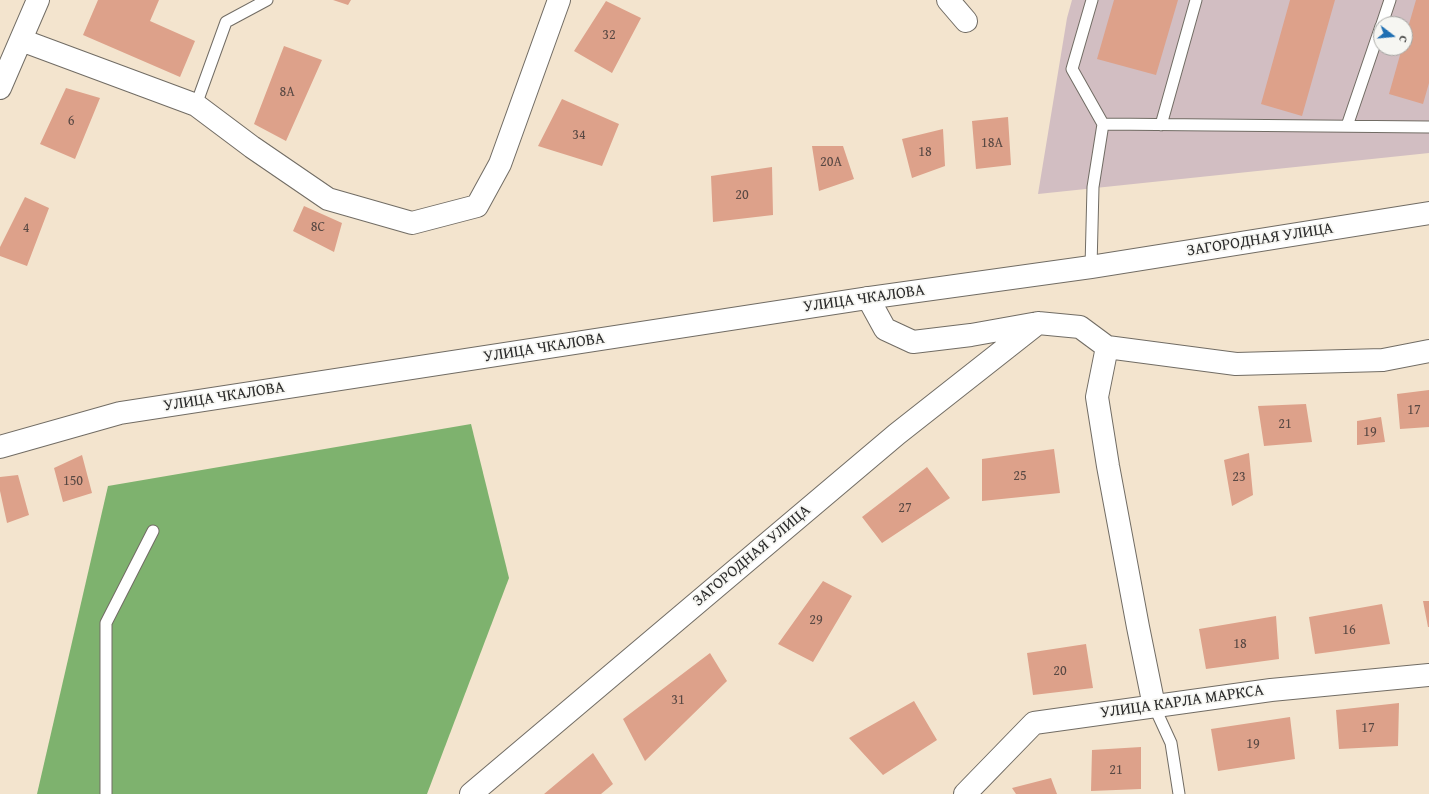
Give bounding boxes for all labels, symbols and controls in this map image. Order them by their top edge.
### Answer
north arrow [1373,16,1413,56]
house number: 32 [602,27,616,43]
text: С [1395,34,1412,44]
house number: 8А [279,84,295,100]
house number: 6 [68,113,74,129]
house number: 34 [572,127,586,143]
house number: 18А [981,135,1003,151]
house number: 18 [918,144,932,160]
house number: 20А [820,154,842,170]
house number: 20 [735,187,749,203]
house number: 8С [311,219,325,235]
street label: ЗАГОРОДНАЯ УЛИЦА [1185,219,1335,261]
house number: 4 [23,220,29,236]
street label: УЛИЦА ЧКАЛОВА [802,281,926,317]
street label: УЛИЦА ЧКАЛОВА [482,329,606,367]
street label: УЛИЦА ЧКАЛОВА [162,378,286,416]
house number: 17 [1407,402,1421,418]
house number: 21 [1278,416,1292,432]
house number: 19 [1363,424,1377,440]
house number: 25 [1013,468,1027,484]
house number: 23 [1232,469,1246,485]
house number: 150 [63,473,83,489]
house number: 27 [898,500,912,516]
street label: ЗАГОРОДНАЯ УЛИЦА [689,501,815,611]
house number: 29 [809,612,823,628]
house number: 16 [1342,622,1356,638]
house number: 18 [1233,636,1247,652]
house number: 20 [1053,663,1067,679]
street label: УЛИЦА КАРЛА МАРКСА [1099,681,1265,723]
house number: 31 [671,692,685,708]
house number: 17 [1361,720,1375,736]
house number: 19 [1246,736,1260,752]
house number: 21 [1109,762,1123,778]

